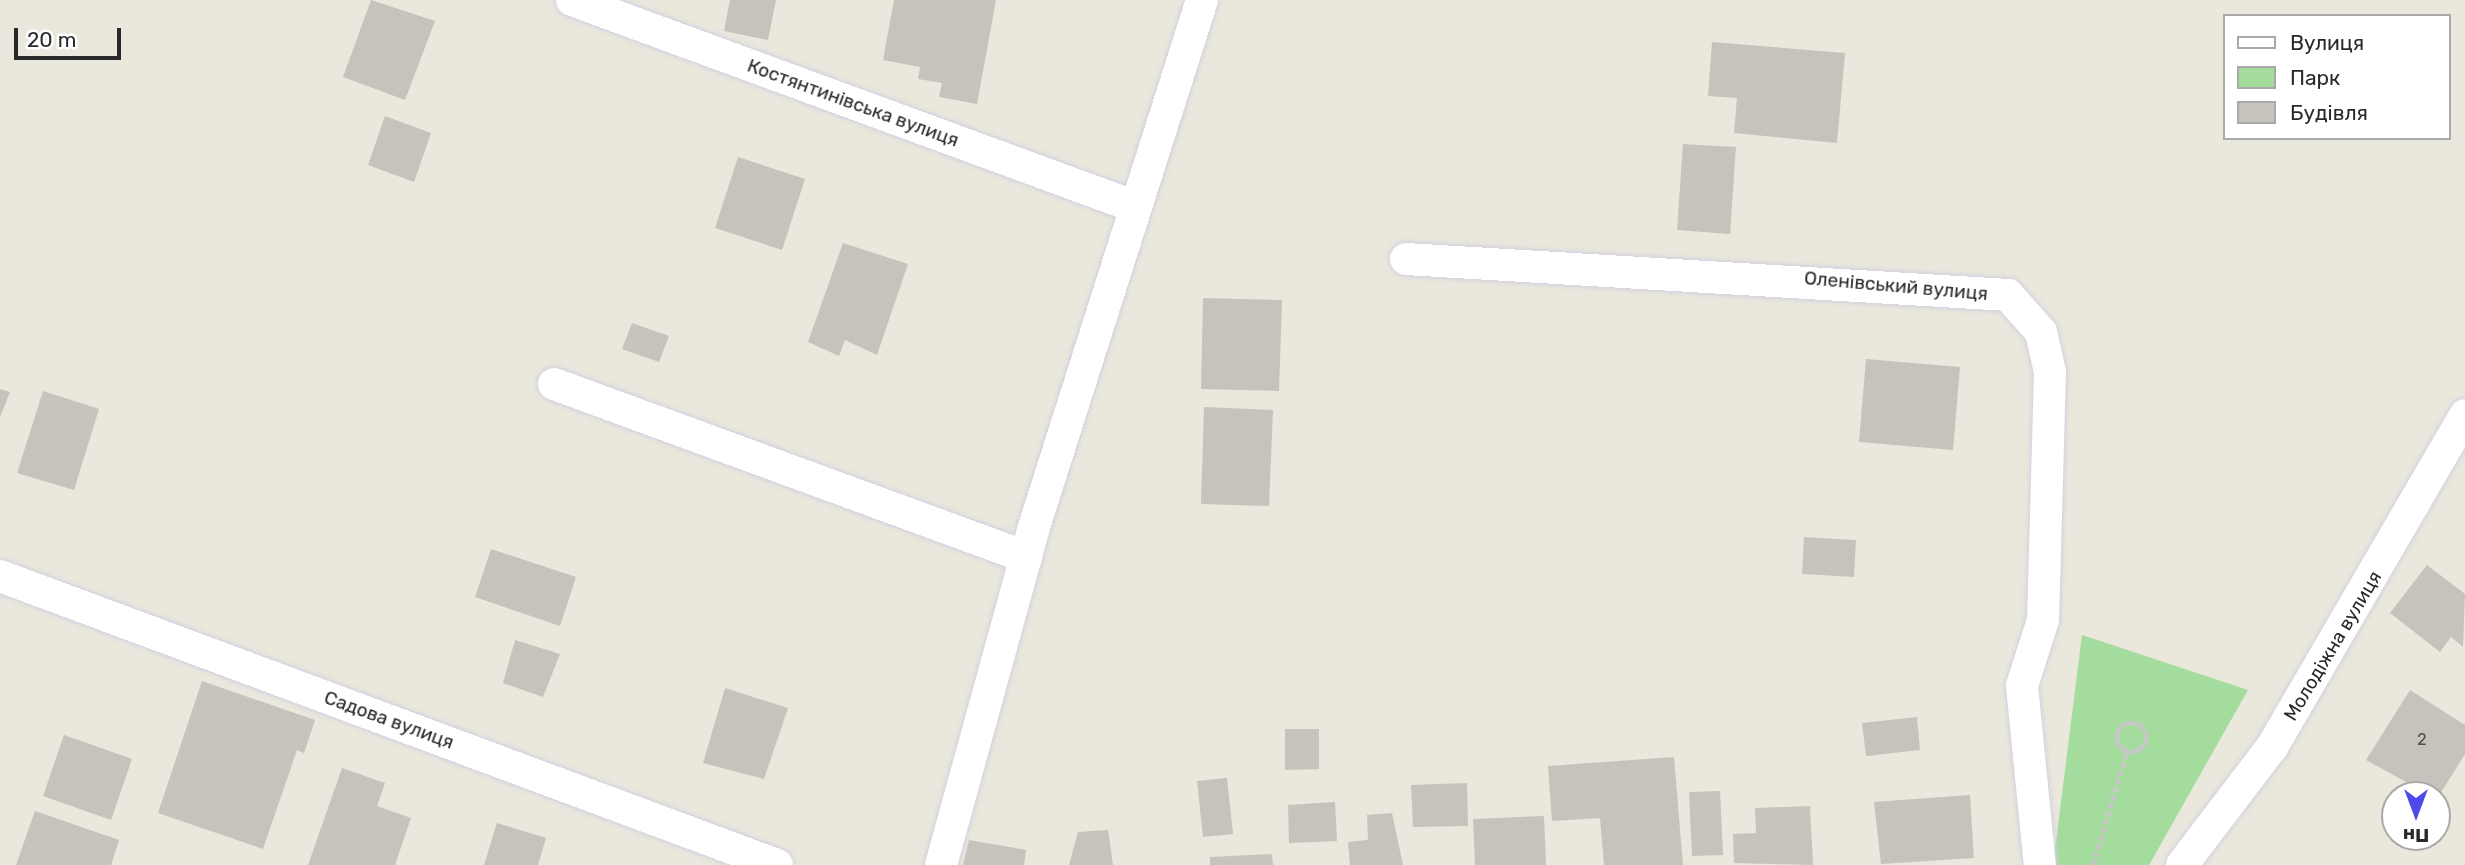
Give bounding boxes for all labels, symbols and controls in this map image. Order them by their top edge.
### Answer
scale bar [18,14,124,58]
legend [2224,14,2451,140]
text: 20 m [27,27,76,52]
text: Вулиця [2290,30,2364,55]
street label: Костянтинівська вулиця [744,54,962,152]
text: Парк [2290,65,2340,90]
text: Будівля [2290,100,2368,125]
street label: Оленівський вулиця [1803,267,1989,305]
street label: Молодіжна вулиця [2279,567,2387,725]
street label: Садова вулиця [321,686,457,754]
house number: 2 [2417,730,2427,750]
north arrow [2381,781,2451,851]
text: Пн [2403,824,2429,847]

